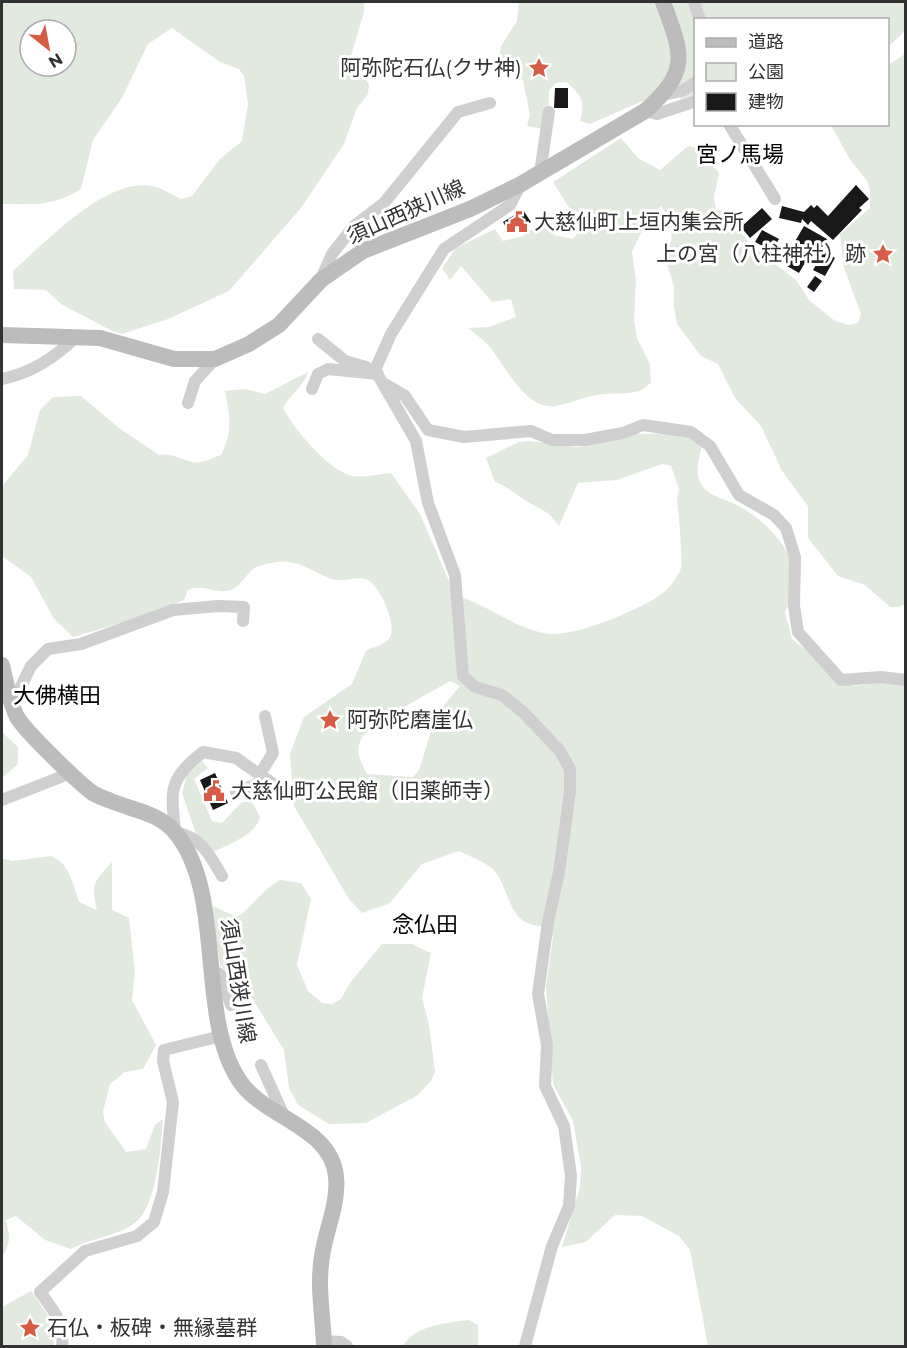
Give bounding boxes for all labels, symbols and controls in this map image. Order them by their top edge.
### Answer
north arrow [18,18,78,78]
legend [694,18,889,126]
text: 道路 [748,31,784,53]
text: N [45,49,66,72]
place label: 阿弥陀石仏(クサ神) [340,55,522,80]
place icon: 阿弥陀石仏(クサ神) [527,56,551,80]
text: 公園 [748,61,784,83]
text: 建物 [748,91,784,113]
district label: 宮ノ馬場 [696,141,784,168]
street label: 須山西狭川線 [343,174,468,249]
place label: 大慈仙町上垣内集会所 [534,209,744,234]
public building icon: 大慈仙町上垣内集会所 [505,210,529,234]
place label: 上の宮（八柱神社）跡 [656,241,866,266]
place icon: 上の宮（八柱神社）跡 [871,242,895,266]
district label: 大佛横田 [13,682,101,709]
place label: 阿弥陀磨崖仏 [347,707,473,732]
place icon: 阿弥陀磨崖仏 [318,708,342,732]
place label: 大慈仙町公民館（旧薬師寺） [231,778,504,803]
public building icon: 大慈仙町公民館（旧薬師寺） [202,779,226,803]
district label: 念仏田 [392,911,458,938]
street label: 須山西狭川線 [216,917,261,1045]
place label: 石仏・板碑・無縁墓群 [47,1315,257,1340]
place icon: 石仏・板碑・無縁墓群 [18,1316,42,1340]

